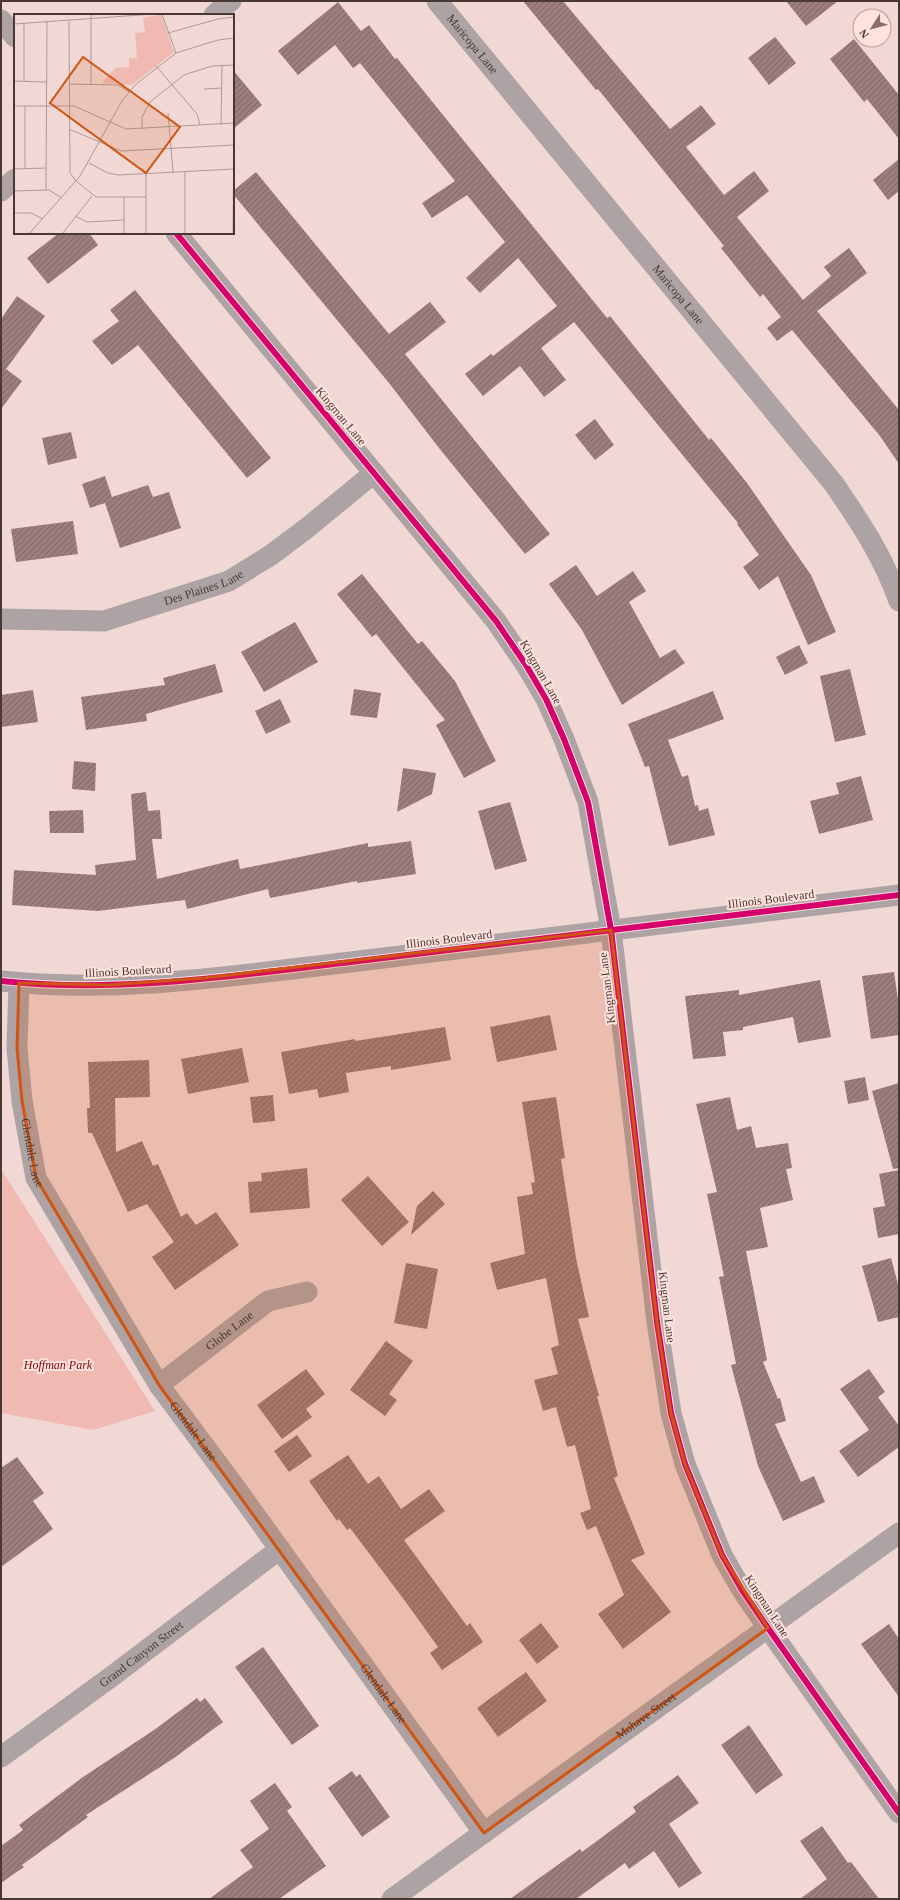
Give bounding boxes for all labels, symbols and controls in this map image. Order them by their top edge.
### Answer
north arrow [852,8,892,48]
street label: Maricopa Lane [444,12,501,77]
inset map [14,14,234,234]
text: N [857,27,871,41]
street label: Maricopa Lane [650,262,707,327]
street label: Kingman Lane [313,384,369,448]
street label: Des Plaines Lane [162,567,246,608]
street label: Kingman Lane [517,637,565,707]
street label: Illinois Boulevard [727,887,815,911]
street label: Illinois Boulevard [405,927,493,951]
street label: Kingman Lane [596,952,618,1024]
street label: Illinois Boulevard [84,962,172,980]
street label: Glendale Lane [18,1117,47,1190]
street label: Kingman Lane [656,1271,678,1343]
street label: Globe Lane [203,1308,256,1353]
park label: Hoffman Park [23,1358,93,1372]
street label: Glendale Lane [167,1399,220,1464]
street label: Kingman Lane [742,1572,792,1640]
street label: Grand Canyon Street [97,1617,186,1690]
street label: Glendale Lane [357,1661,410,1726]
street label: Mohave Street [613,1689,679,1742]

